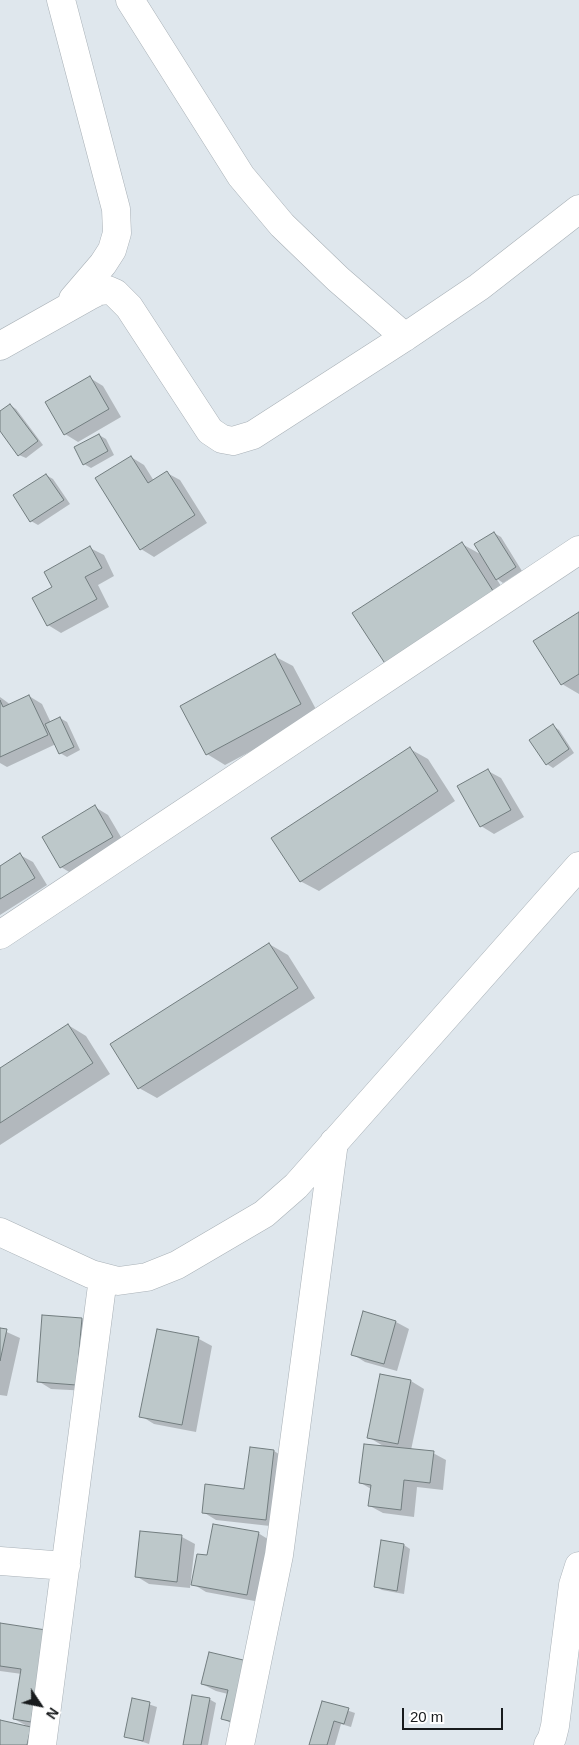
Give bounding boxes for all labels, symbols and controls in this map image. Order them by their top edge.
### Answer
north arrow [15,1680,65,1730]
scale bar [404,1698,505,1730]
text: N [43,1705,62,1722]
text: 20 m [410,1708,443,1725]

